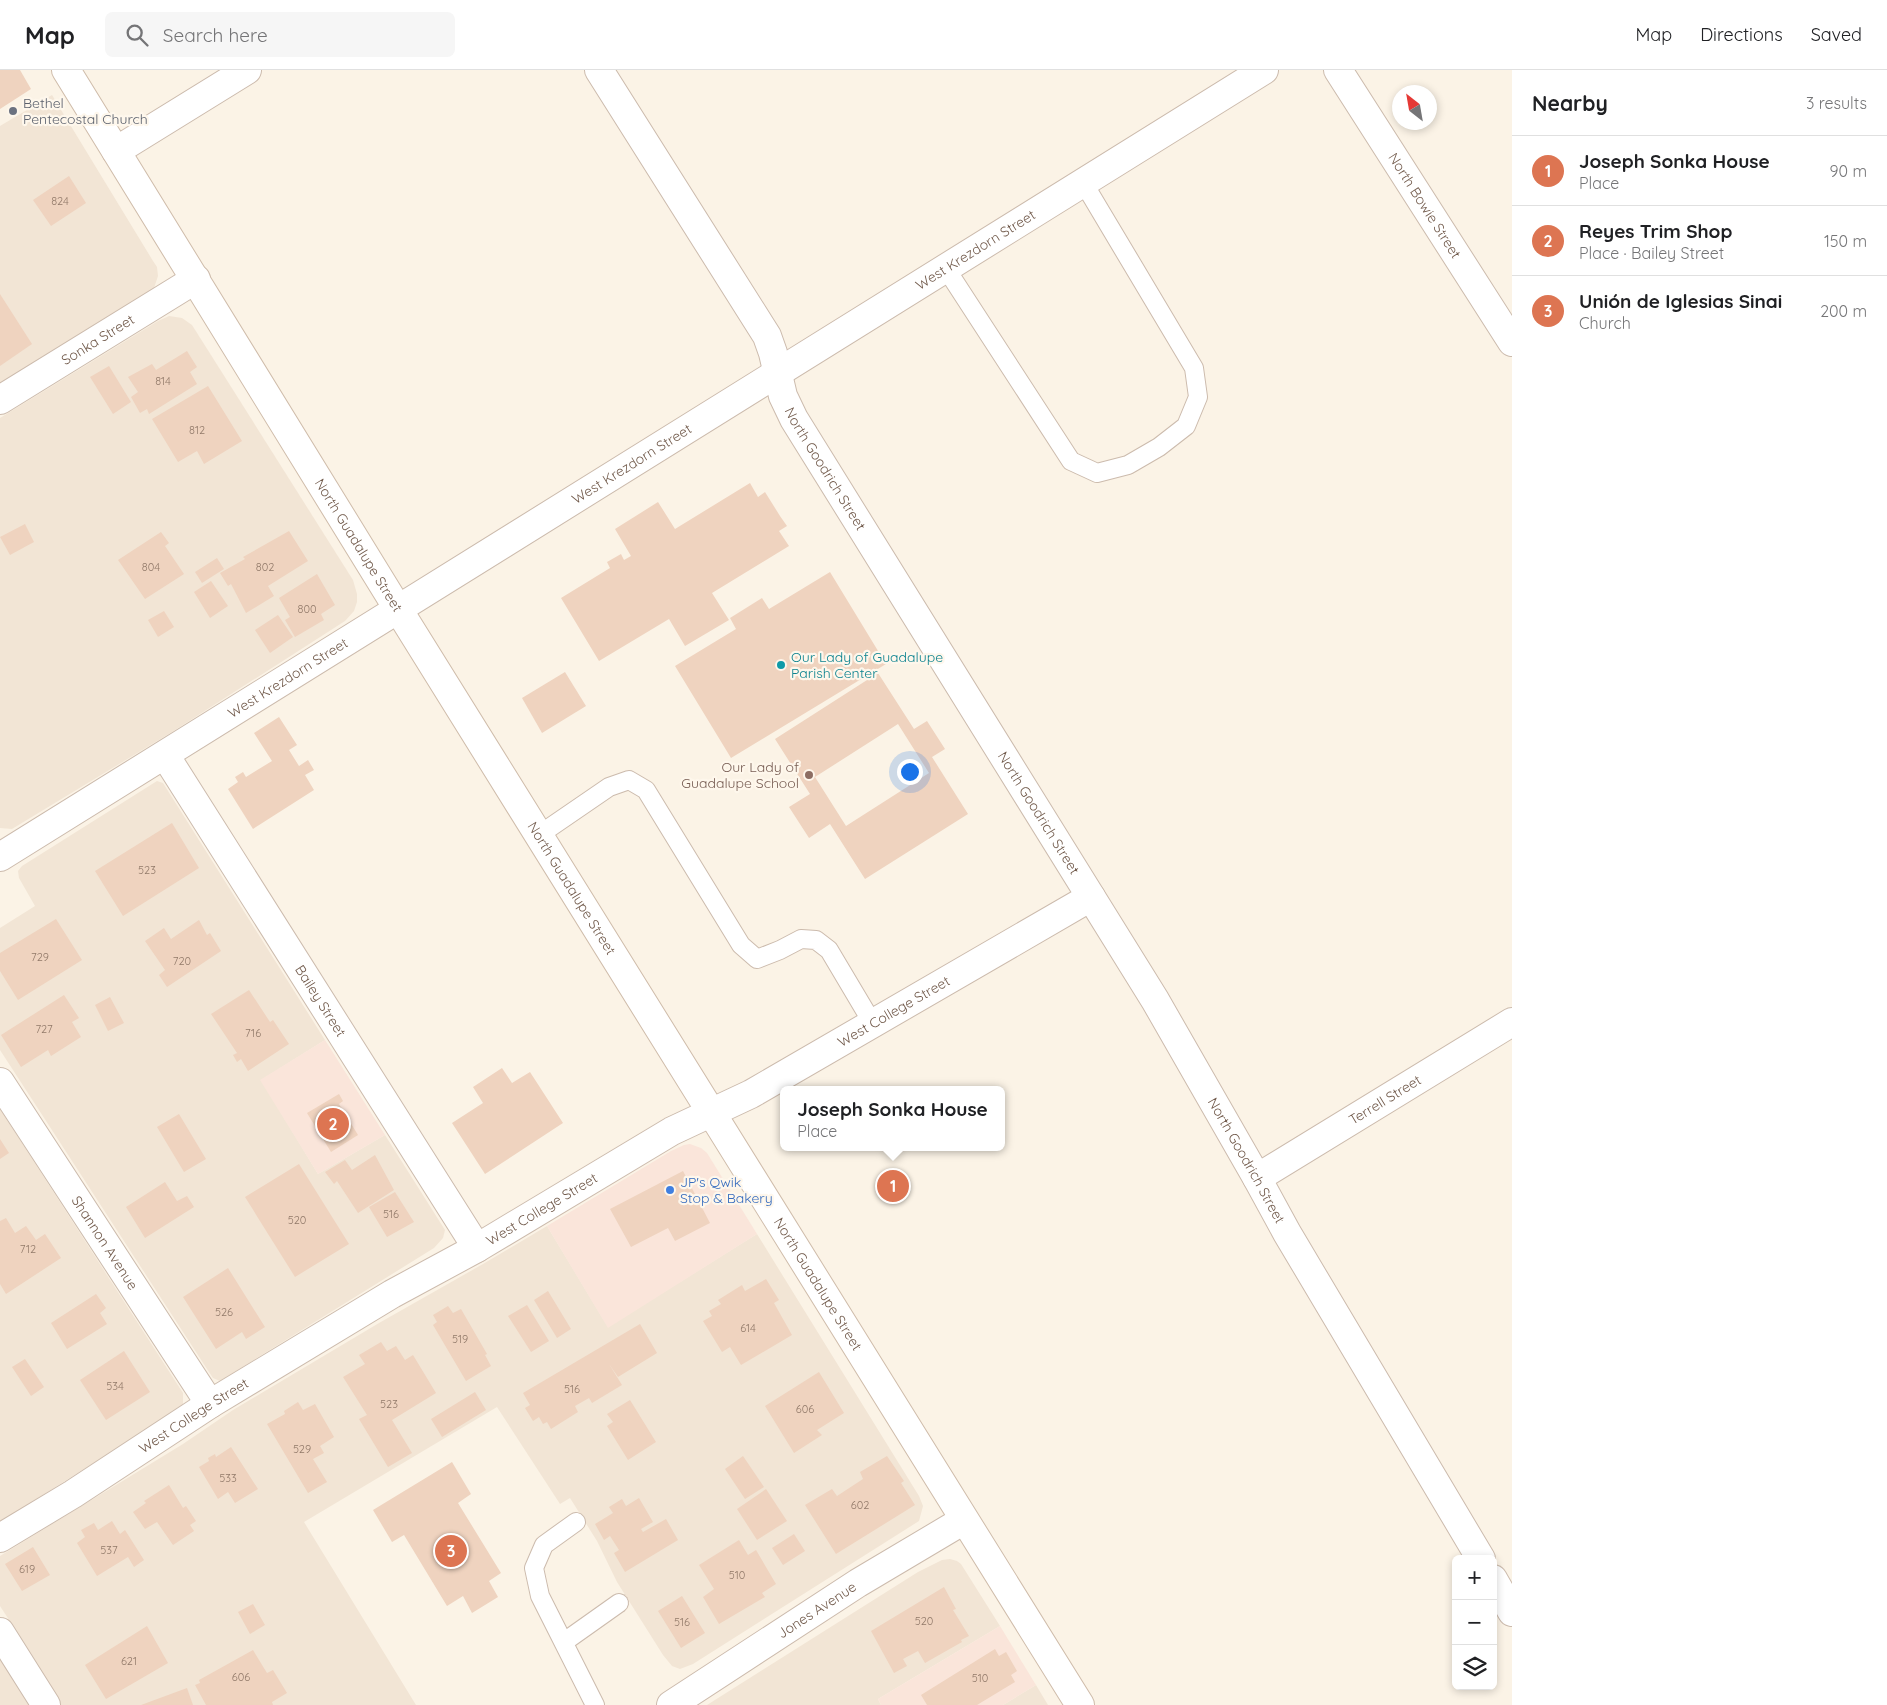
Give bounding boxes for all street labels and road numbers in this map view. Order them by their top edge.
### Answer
street label: North Bowie Street [1384,149,1465,262]
street label: West Krezdorn Street [912,205,1039,294]
street label: Sonka Street [58,310,138,369]
street label: North Goodrich Street [781,404,870,534]
street label: West Krezdorn Street [568,420,695,508]
street label: North Guadalupe Street [311,475,407,615]
street label: West Krezdorn Street [224,634,351,722]
street label: North Goodrich Street [994,748,1084,878]
street label: North Guadalupe Street [524,818,620,958]
street label: Bailey Street [291,962,350,1040]
street label: West College Street [834,972,953,1051]
street label: Terrell Street [1345,1071,1425,1129]
street label: North Goodrich Street [1204,1094,1289,1227]
street label: West College Street [483,1169,601,1249]
street label: Shannon Avenue [68,1192,142,1293]
street label: North Guadalupe Street [770,1214,866,1354]
street label: West College Street [135,1374,252,1457]
street label: Jones Avenue [774,1578,860,1642]

